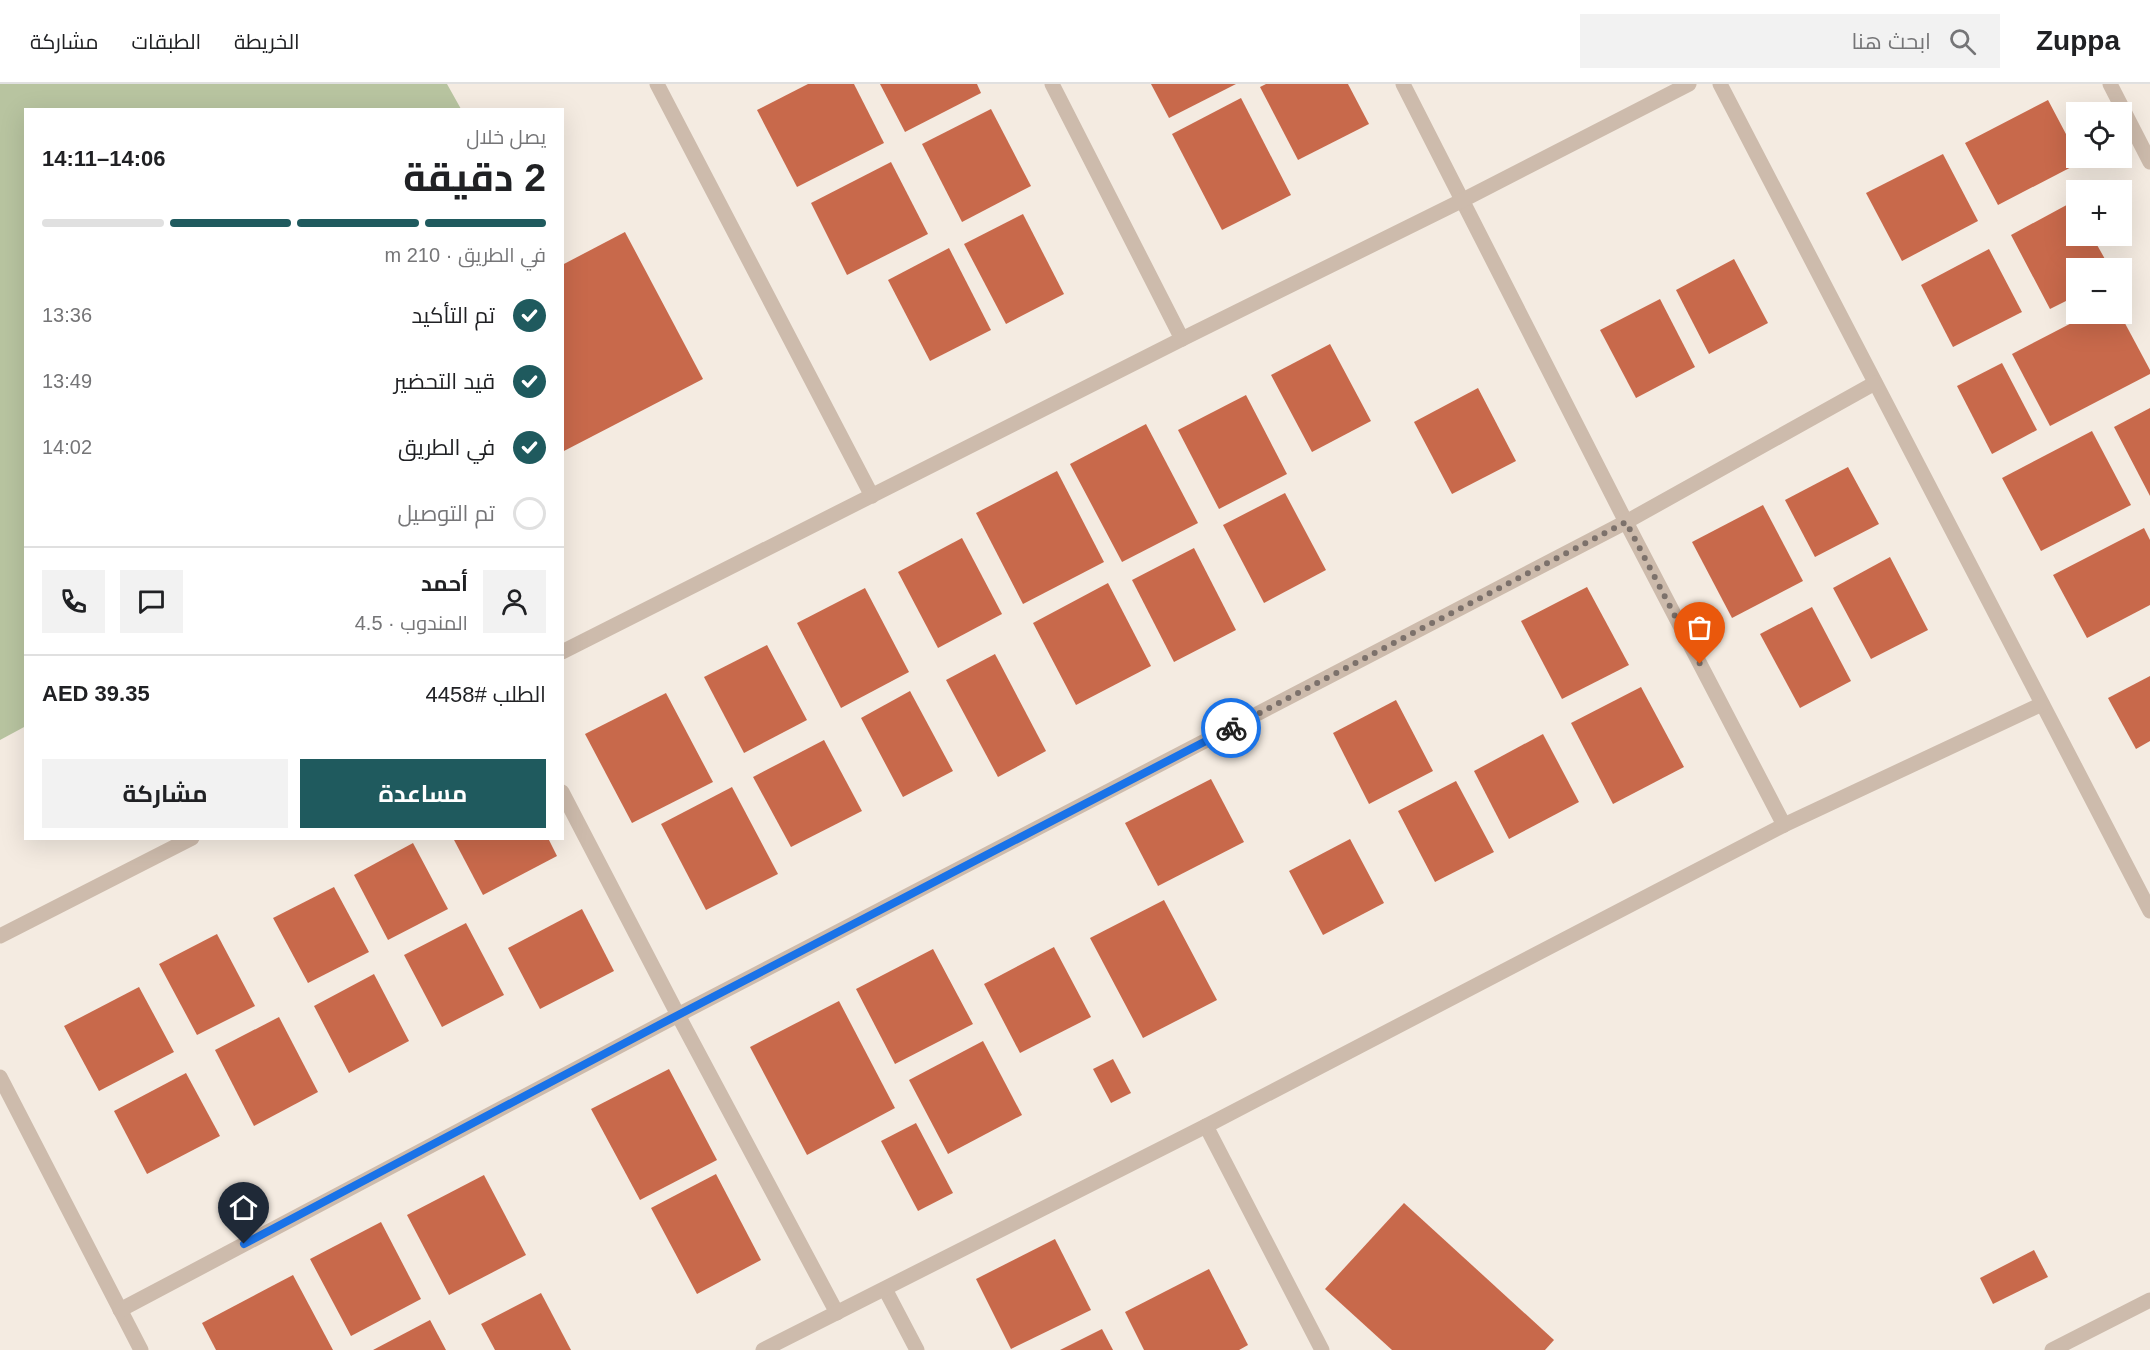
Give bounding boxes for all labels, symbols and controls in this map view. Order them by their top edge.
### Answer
search box [1580,14,2000,68]
icon: search [1946,25,1979,58]
text: Zuppa [2036,25,2120,56]
text: ابحث هنا [1851,29,1931,54]
text: مشاركة [30,30,99,53]
text: الطبقات [132,30,201,53]
text: الخريطة [234,30,300,53]
map controls [2066,102,2132,324]
button: locate [2066,102,2132,168]
text: يصل خلال [466,126,546,148]
text: 14:06–14:11 [42,146,166,171]
text: 2 دقيقة [403,156,546,199]
button: + [2066,180,2132,246]
text: في الطريق · 210 m [385,244,546,266]
button: − [2066,258,2132,324]
icon: check [513,299,546,332]
text: تم التأكيد [412,303,495,328]
text: 13:36 [42,304,92,326]
icon: check [513,365,546,398]
text: قيد التحضير [394,369,495,394]
text: 13:49 [42,370,92,392]
icon: check [513,431,546,464]
text: في الطريق [398,435,495,460]
text: 14:02 [42,436,92,458]
text: تم التوصيل [397,501,495,526]
button: phone [42,570,105,633]
button: chat [120,570,183,633]
button: person [483,570,546,633]
text: أحمد [421,571,468,596]
pin [1674,602,1725,664]
icon: bag [1683,611,1716,644]
text: المندوب · 4.5 [355,612,468,634]
text: AED 39.35 [42,681,150,706]
text: الطلب #4458 [426,682,546,707]
courier [1201,698,1261,758]
icon: bike [1215,712,1248,745]
button: مشاركة [42,759,288,828]
button: مساعدة [300,759,546,828]
pin [218,1182,269,1244]
icon: home [227,1191,260,1224]

